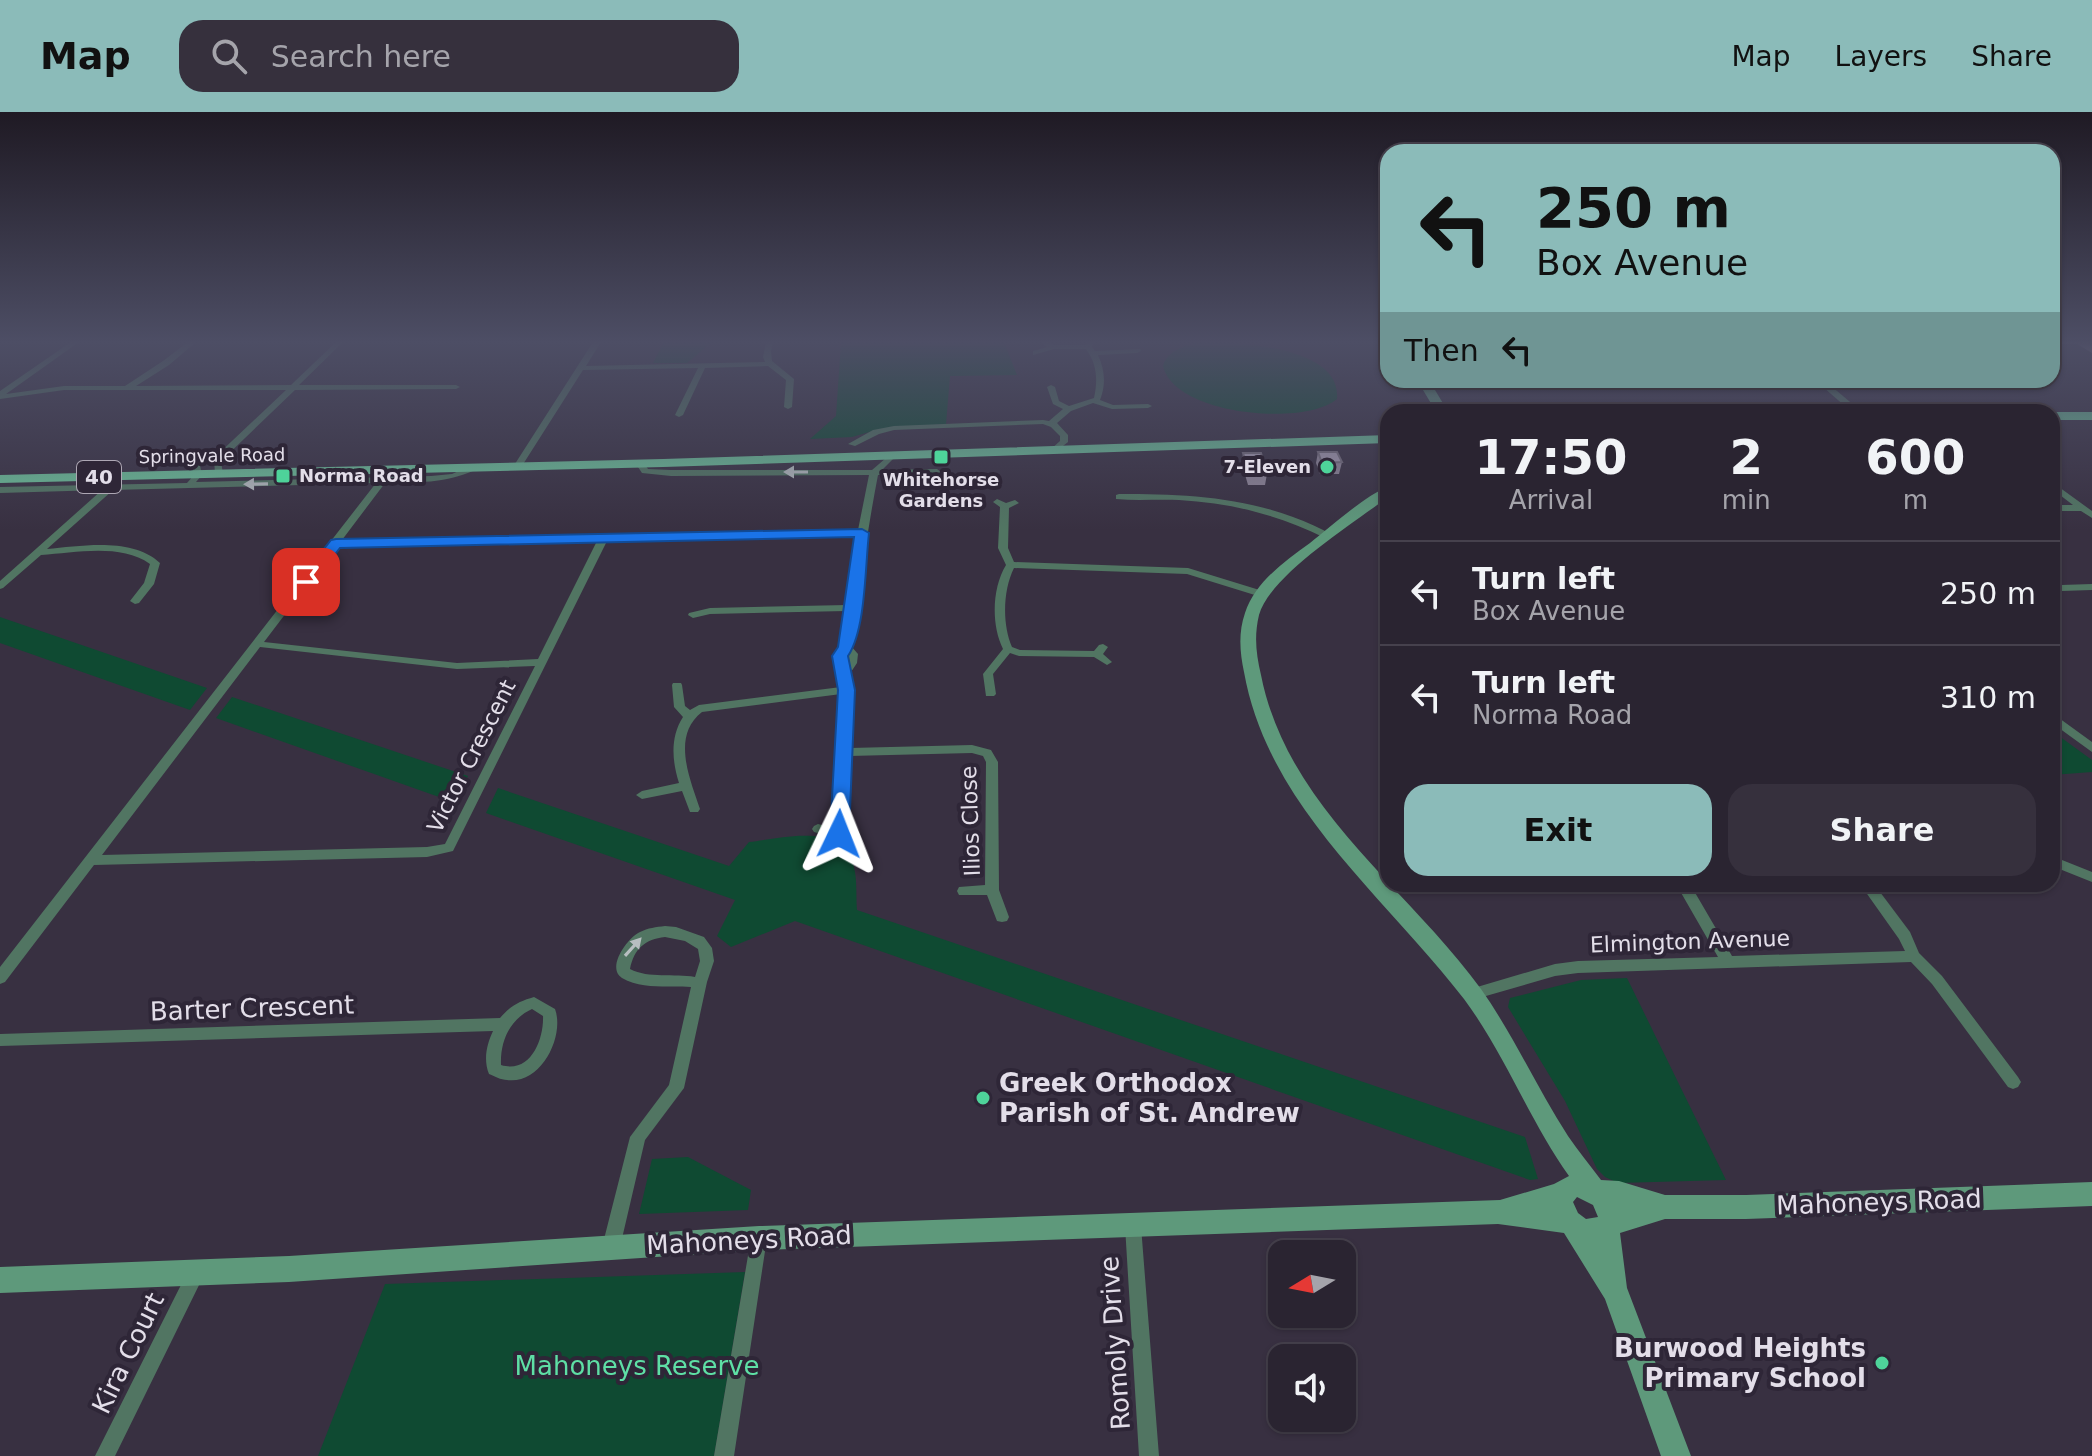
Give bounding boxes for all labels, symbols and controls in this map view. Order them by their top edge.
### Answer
search box [179,20,739,92]
text: Map [40,34,131,78]
icon: search [207,34,251,78]
text: Search here [271,39,451,74]
text: Map [1731,40,1791,73]
text: Layers [1835,40,1927,73]
text: Share [1971,40,2052,73]
text: 250 m [1536,175,1731,240]
icon: left [1404,176,1508,280]
text: Box Avenue [1536,242,1748,283]
icon: left [1495,328,1539,372]
text: Then [1404,333,1479,368]
text: 17:50 [1474,429,1627,485]
text: 2 [1730,429,1763,485]
text: 600 [1865,429,1965,485]
street label: Springvale Road [138,444,286,467]
marker: Whitehorse Gardens [932,448,950,466]
place label: 7-Eleven [1224,456,1311,477]
marker: 7-Eleven [1318,458,1336,476]
road number: 40 [77,461,121,493]
place label: Norma Road [299,465,424,486]
one-way arrow [783,466,808,478]
marker: Norma Road [274,467,292,485]
place label: Whitehorse Gardens [883,469,999,511]
one-way arrow [243,477,268,490]
text: Arrival [1509,485,1593,515]
text: min [1722,485,1771,515]
text: m [1903,485,1928,515]
pin [272,548,340,616]
icon: arrive [284,560,328,604]
text: Turn left [1472,561,1615,596]
icon: left [1404,571,1448,615]
text: 250 m [1940,576,2036,611]
text: Box Avenue [1472,596,1625,626]
text: Turn left [1472,665,1615,700]
street label: Victor Crescent [422,675,521,837]
icon: left [1404,675,1448,719]
text: 310 m [1940,680,2036,715]
text: Norma Road [1472,700,1632,730]
street label: Ilios Close [956,765,985,877]
button: Exit [1404,784,1712,876]
button: Share [1728,784,2036,876]
position arrow [797,792,881,876]
street label: Elmington Avenue [1590,926,1791,957]
one-way arrow [624,938,642,957]
street label: Barter Crescent [149,989,355,1027]
place label: Greek Orthodox Parish of St. Andrew [999,1068,1300,1128]
marker: Greek Orthodox Parish of St. Andrew [974,1089,992,1107]
street label: Mahoneys Road [1776,1183,1982,1221]
street label: Mahoneys Road [646,1220,852,1260]
north arrow [1268,1240,1356,1328]
map controls [1268,1240,1356,1432]
street label: Romoly Drive [1094,1255,1136,1431]
street label: Kira Court [86,1288,170,1418]
place label: Burwood Heights Primary School [1614,1333,1866,1393]
button: sound [1268,1344,1356,1432]
park label: Mahoneys Reserve [515,1351,759,1381]
marker: Burwood Heights Primary School [1873,1354,1891,1372]

